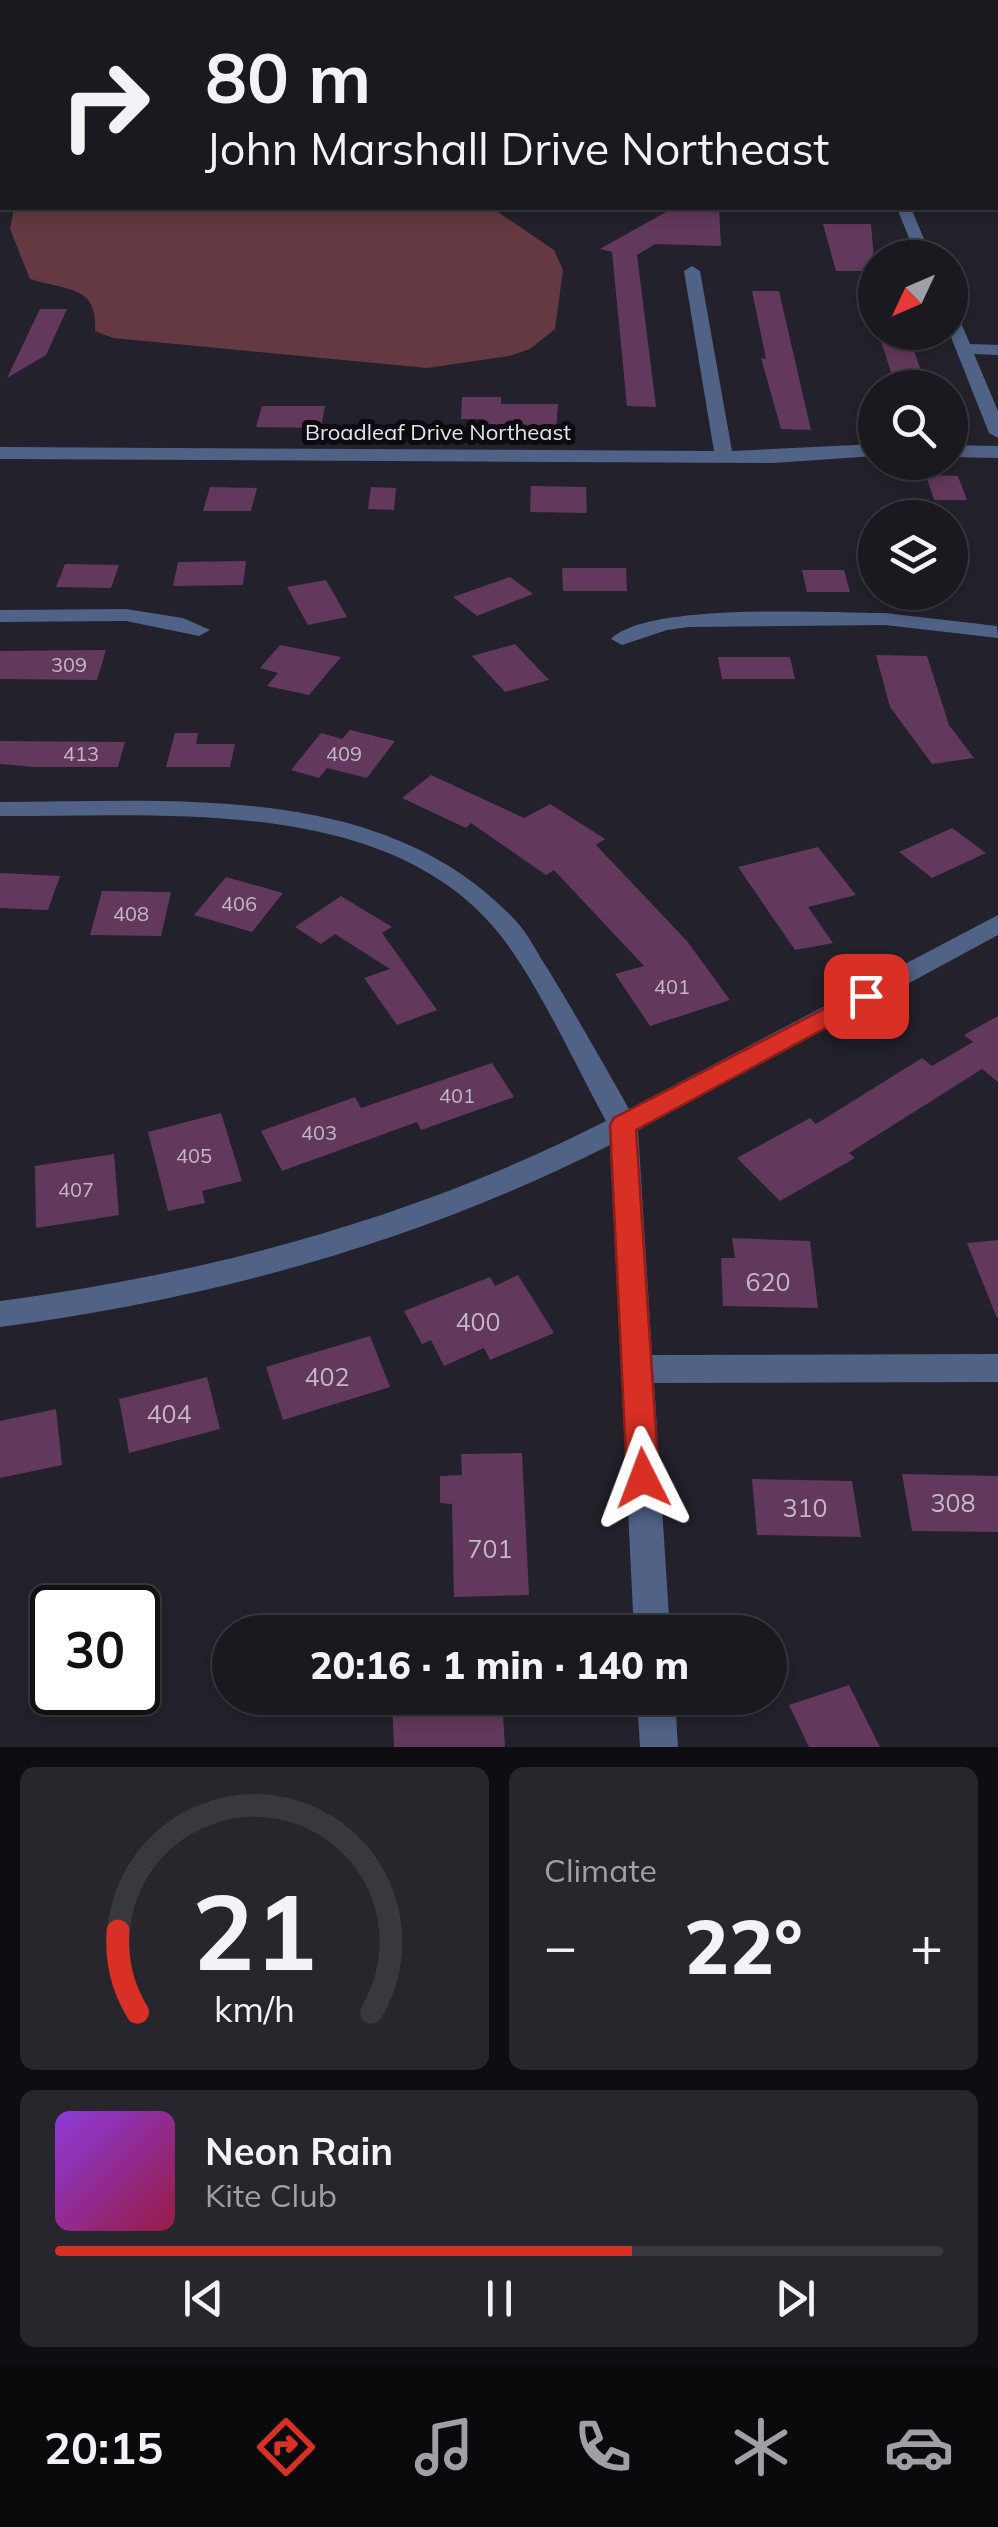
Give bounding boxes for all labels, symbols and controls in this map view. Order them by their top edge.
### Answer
text: 80 m [205,33,371,121]
icon: right [40,40,170,170]
text: John Marshall Drive Northeast [205,120,829,176]
north arrow [858,240,968,350]
map controls [858,240,968,610]
button: search [858,370,968,480]
street label: Broadleaf Drive Northeast [305,418,571,446]
button: layers [858,500,968,610]
house number: 309 [51,652,87,677]
house number: 413 [63,741,99,766]
house number: 409 [326,741,362,766]
house number: 406 [221,891,257,916]
house number: 408 [113,901,149,926]
pin [824,954,909,1039]
icon: arrive [839,969,894,1024]
house number: 401 [654,974,690,999]
house number: 401 [439,1083,475,1108]
house number: 403 [301,1120,337,1145]
house number: 405 [176,1143,212,1168]
house number: 407 [58,1177,94,1202]
house number: 620 [745,1266,791,1297]
house number: 400 [455,1306,501,1337]
house number: 402 [304,1361,350,1392]
house number: 404 [146,1398,192,1429]
position arrow [591,1426,695,1530]
house number: 308 [930,1487,976,1518]
house number: 310 [782,1492,828,1523]
house number: 701 [467,1533,513,1564]
speed limit sign: 30 [30,1585,160,1715]
text: 20:16 · 1 min · 140 m [310,1641,689,1689]
text: Climate [544,1850,657,1890]
text: 21 [192,1865,317,1996]
text: 22° [684,1899,803,1993]
text: − [544,1911,577,1980]
text: + [910,1911,943,1980]
text: km/h [214,1986,295,2031]
text: Neon Rain [205,2127,393,2175]
text: Kite Club [205,2175,337,2215]
icon: previous [176,2271,231,2326]
icon: pause [472,2271,527,2326]
icon: next [768,2271,823,2326]
icon: directions [251,2412,321,2482]
icon: music [409,2412,479,2482]
icon: phone [568,2412,638,2482]
icon: climate [726,2412,796,2482]
icon: car [884,2412,954,2482]
text: 20:15 [44,2419,163,2475]

